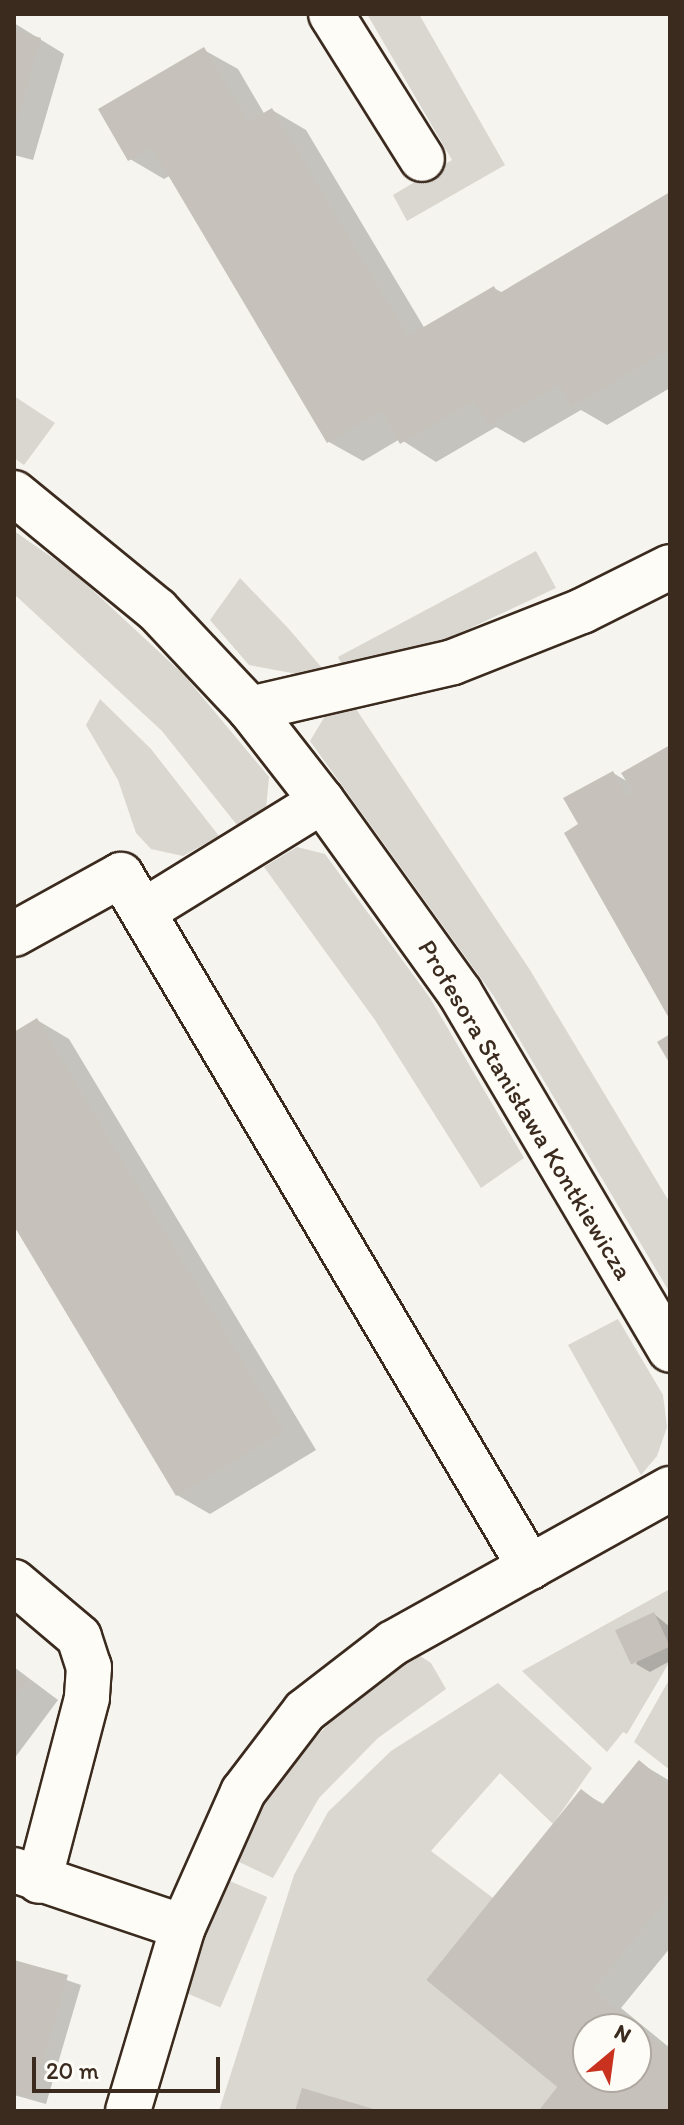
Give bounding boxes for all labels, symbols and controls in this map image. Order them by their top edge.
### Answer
street label: Profesora Stanisława Kontkiewicza [411,934,639,1286]
north arrow [572,2013,652,2093]
text: N [610,2018,636,2049]
scale bar [36,2041,224,2091]
text: 20 m [46,2056,99,2085]

